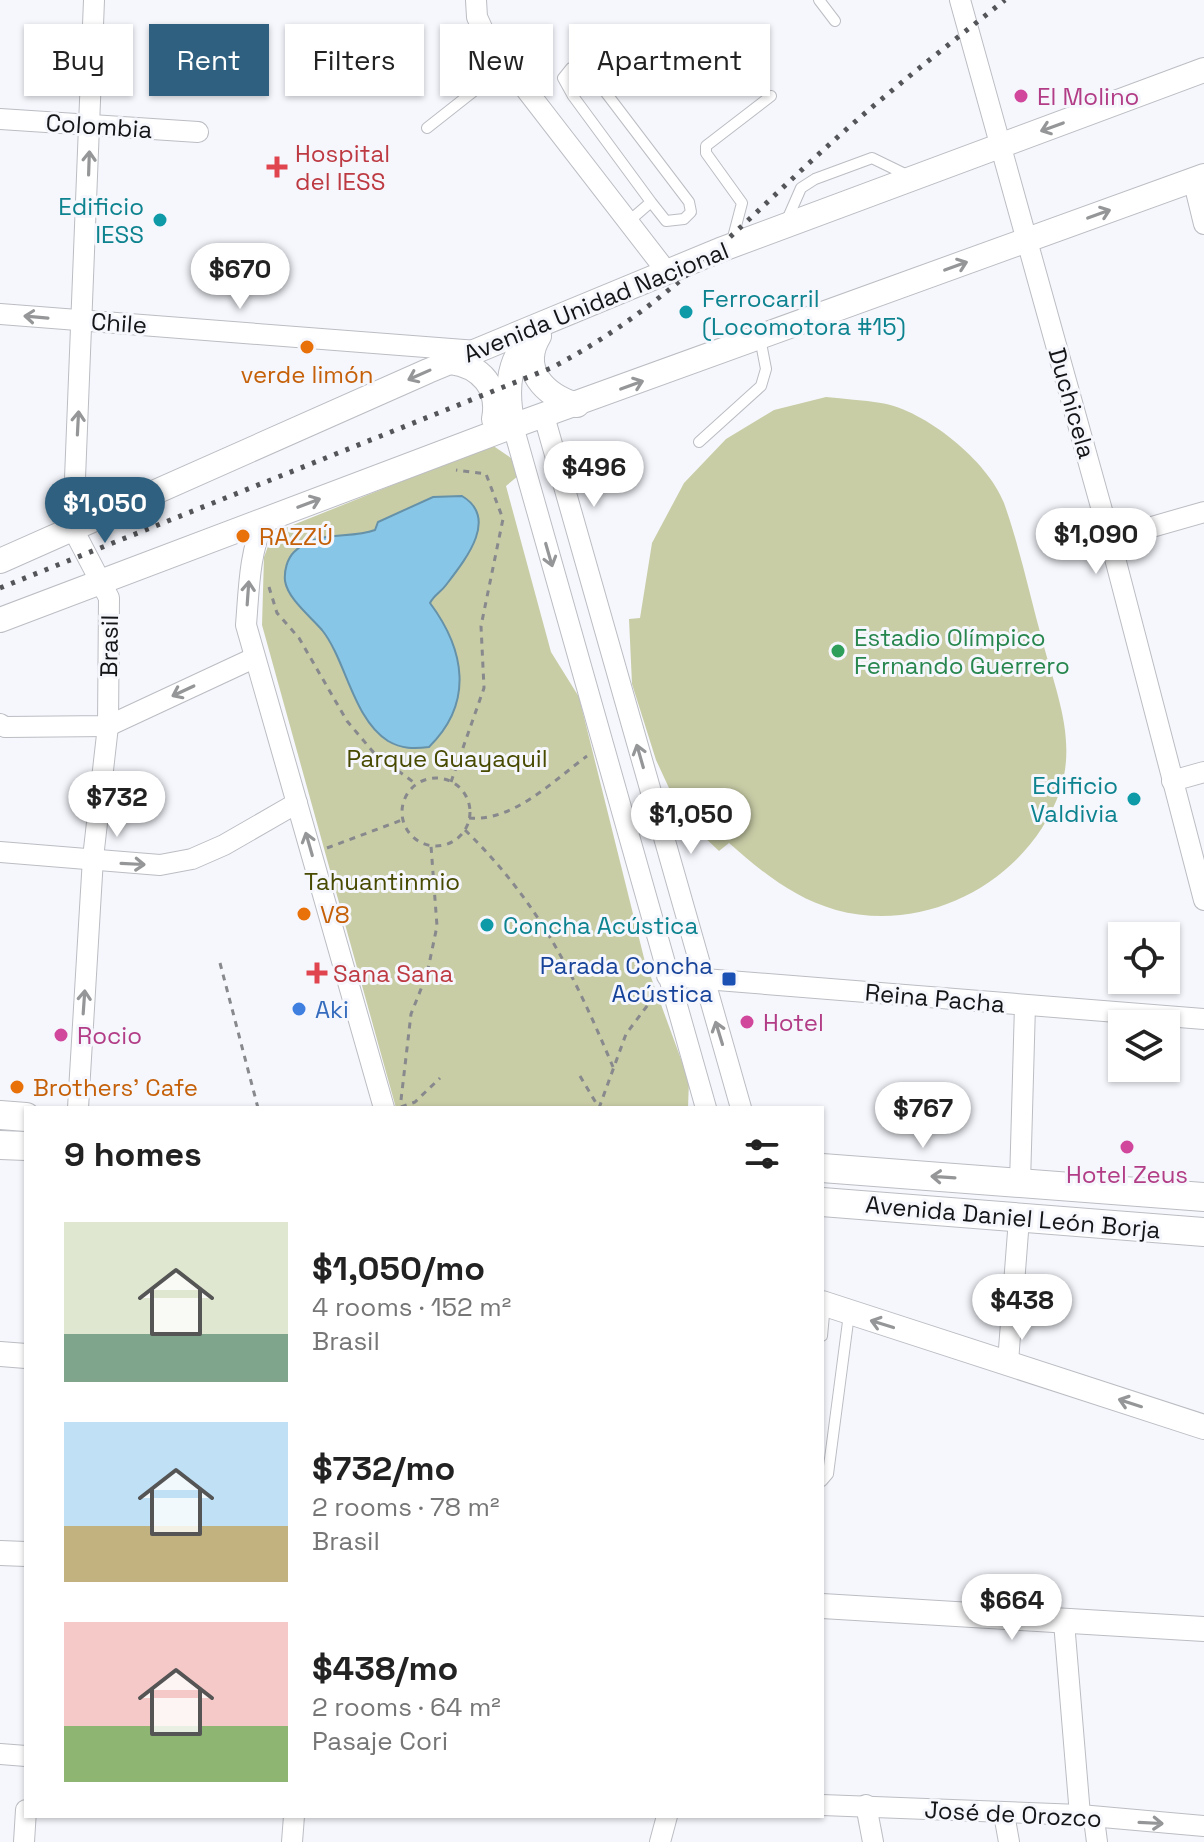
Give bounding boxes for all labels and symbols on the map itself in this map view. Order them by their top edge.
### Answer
place label: El Molino [1037,81,1139,112]
marker: El Molino [1012,87,1030,105]
street label: Colombia [45,107,154,145]
one-way arrow [1040,121,1065,135]
place label: Hospital del IESS [295,138,390,197]
one-way arrow [81,150,96,177]
marker: Hospital del IESS [266,156,288,178]
place label: Edificio IESS [58,191,144,250]
one-way arrow [1086,206,1111,220]
marker: Edificio IESS [151,211,169,229]
street label: Avenida Unidad Nacional [459,235,733,369]
pin: $670 [193,243,287,311]
one-way arrow [943,258,968,272]
place label: Ferrocarril (Locomotora #15) [702,283,906,342]
marker: Ferrocarril (Locomotora #15) [677,303,695,321]
street label: Chile [90,306,148,340]
one-way arrow [23,309,50,324]
marker: verde limón [298,338,316,356]
street label: Duchicela [1041,344,1103,462]
place label: verde limón [240,359,374,390]
one-way arrow [408,369,432,384]
one-way arrow [619,377,644,391]
one-way arrow [70,410,85,437]
pin: $496 [547,441,641,509]
pin: $1,050 [40,477,170,545]
one-way arrow [296,495,321,509]
pin: $1,090 [1031,508,1161,576]
place label: RAZZÚ [259,521,333,552]
marker: RAZZÚ [234,527,252,545]
one-way arrow [543,541,558,567]
one-way arrow [241,580,256,607]
street label: Brasil [93,614,125,678]
place label: Estadio Olímpico Fernando Guerrero [854,622,1070,681]
marker: Estadio Olímpico Fernando Guerrero [829,642,847,660]
one-way arrow [172,684,196,699]
park label: Parque Guayaquil [346,743,548,774]
one-way arrow [632,744,647,770]
place label: Edificio Valdivia [1030,770,1118,829]
pin: $732 [70,771,164,839]
pin: $1,050 [626,788,756,856]
marker: Edificio Valdivia [1125,790,1143,808]
one-way arrow [300,832,315,858]
one-way arrow [119,857,146,872]
park label: Tahuantinmio [304,866,460,897]
place label: V8 [320,899,350,930]
marker: V8 [295,905,313,923]
place label: Concha Acústica [503,910,698,941]
marker: Concha Acústica [478,916,496,934]
place label: Parada Concha Acústica [540,950,713,1009]
place label: Sana Sana [333,958,453,989]
marker: Sana Sana [308,964,326,982]
marker: Parada Concha Acústica [720,970,738,988]
street label: Reina Pacha [864,976,1006,1020]
one-way arrow [77,989,92,1016]
place label: Aki [315,994,349,1025]
marker: Aki [290,1000,308,1018]
place label: Hotel [763,1007,824,1038]
marker: Hotel [738,1013,756,1031]
place label: Rocio [77,1020,142,1051]
one-way arrow [711,1021,726,1047]
marker: Rocio [52,1026,70,1044]
place label: Brothers' Cafe [33,1072,198,1103]
marker: Brothers' Cafe [8,1078,26,1096]
pin: $767 [876,1082,970,1150]
marker: Hotel Zeus [1118,1138,1136,1156]
place label: Hotel Zeus [1066,1159,1188,1190]
one-way arrow [930,1169,956,1184]
street label: Avenida Daniel León Borja [864,1189,1162,1245]
pin: $438 [975,1274,1069,1342]
one-way arrow [870,1316,896,1331]
one-way arrow [1118,1394,1143,1409]
pin: $664 [965,1574,1059,1642]
street label: José de Orozco [924,1794,1102,1834]
one-way arrow [1137,1815,1164,1830]

